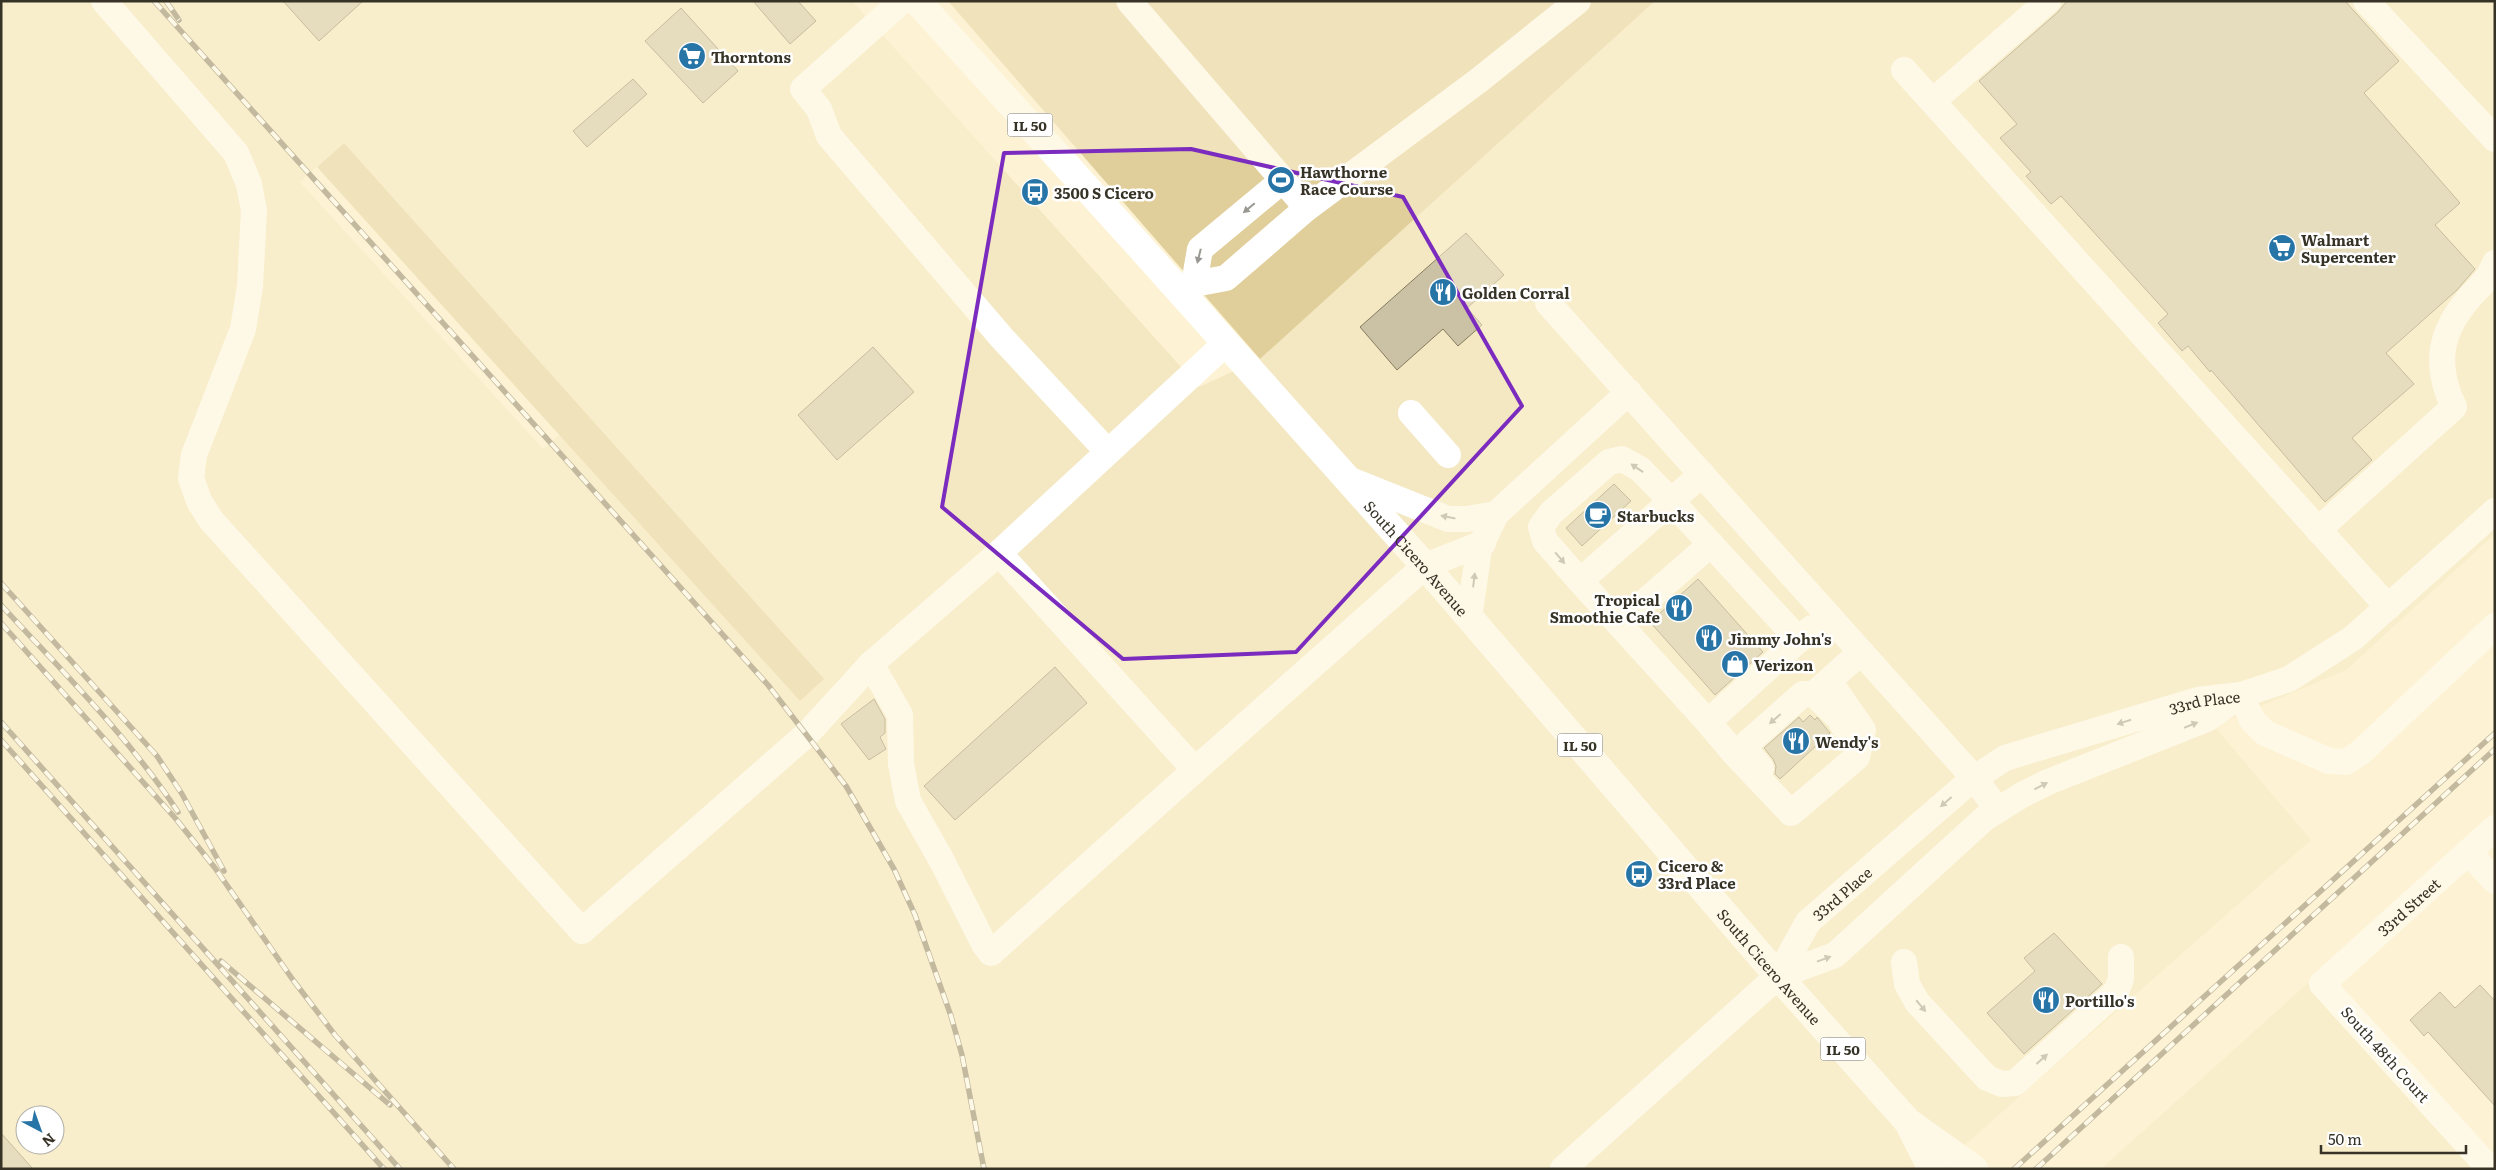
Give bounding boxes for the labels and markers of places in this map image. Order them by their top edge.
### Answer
supermarket icon: Thorntons [677,41,707,71]
place label: Thorntons [711,45,791,68]
place label: Hawthorne Race Course [1300,160,1394,200]
sports icon: Hawthorne Race Course [1266,165,1296,195]
bus stop icon: 3500 S Cicero [1020,177,1050,207]
place label: 3500 S Cicero [1054,181,1154,204]
place label: Walmart Supercenter [2301,228,2396,268]
supermarket icon: Walmart Supercenter [2267,233,2297,263]
restaurant icon: Golden Corral [1428,277,1458,307]
place label: Golden Corral [1462,281,1570,304]
cafe icon: Starbucks [1583,500,1613,530]
place label: Starbucks [1617,504,1695,527]
place label: Tropical Smoothie Cafe [1550,588,1661,628]
restaurant icon: Tropical Smoothie Cafe [1664,593,1694,623]
restaurant icon: Jimmy John's [1694,623,1724,653]
place label: Jimmy John's [1728,627,1832,650]
shop icon: Verizon [1720,649,1750,679]
place label: Verizon [1754,653,1814,676]
restaurant icon: Wendy's [1781,726,1811,756]
place label: Wendy's [1815,730,1879,753]
place label: Cicero & 33rd Place [1658,854,1736,894]
bus stop icon: Cicero & 33rd Place [1624,859,1654,889]
restaurant icon: Portillo's [2031,985,2061,1015]
place label: Portillo's [2065,989,2135,1012]

